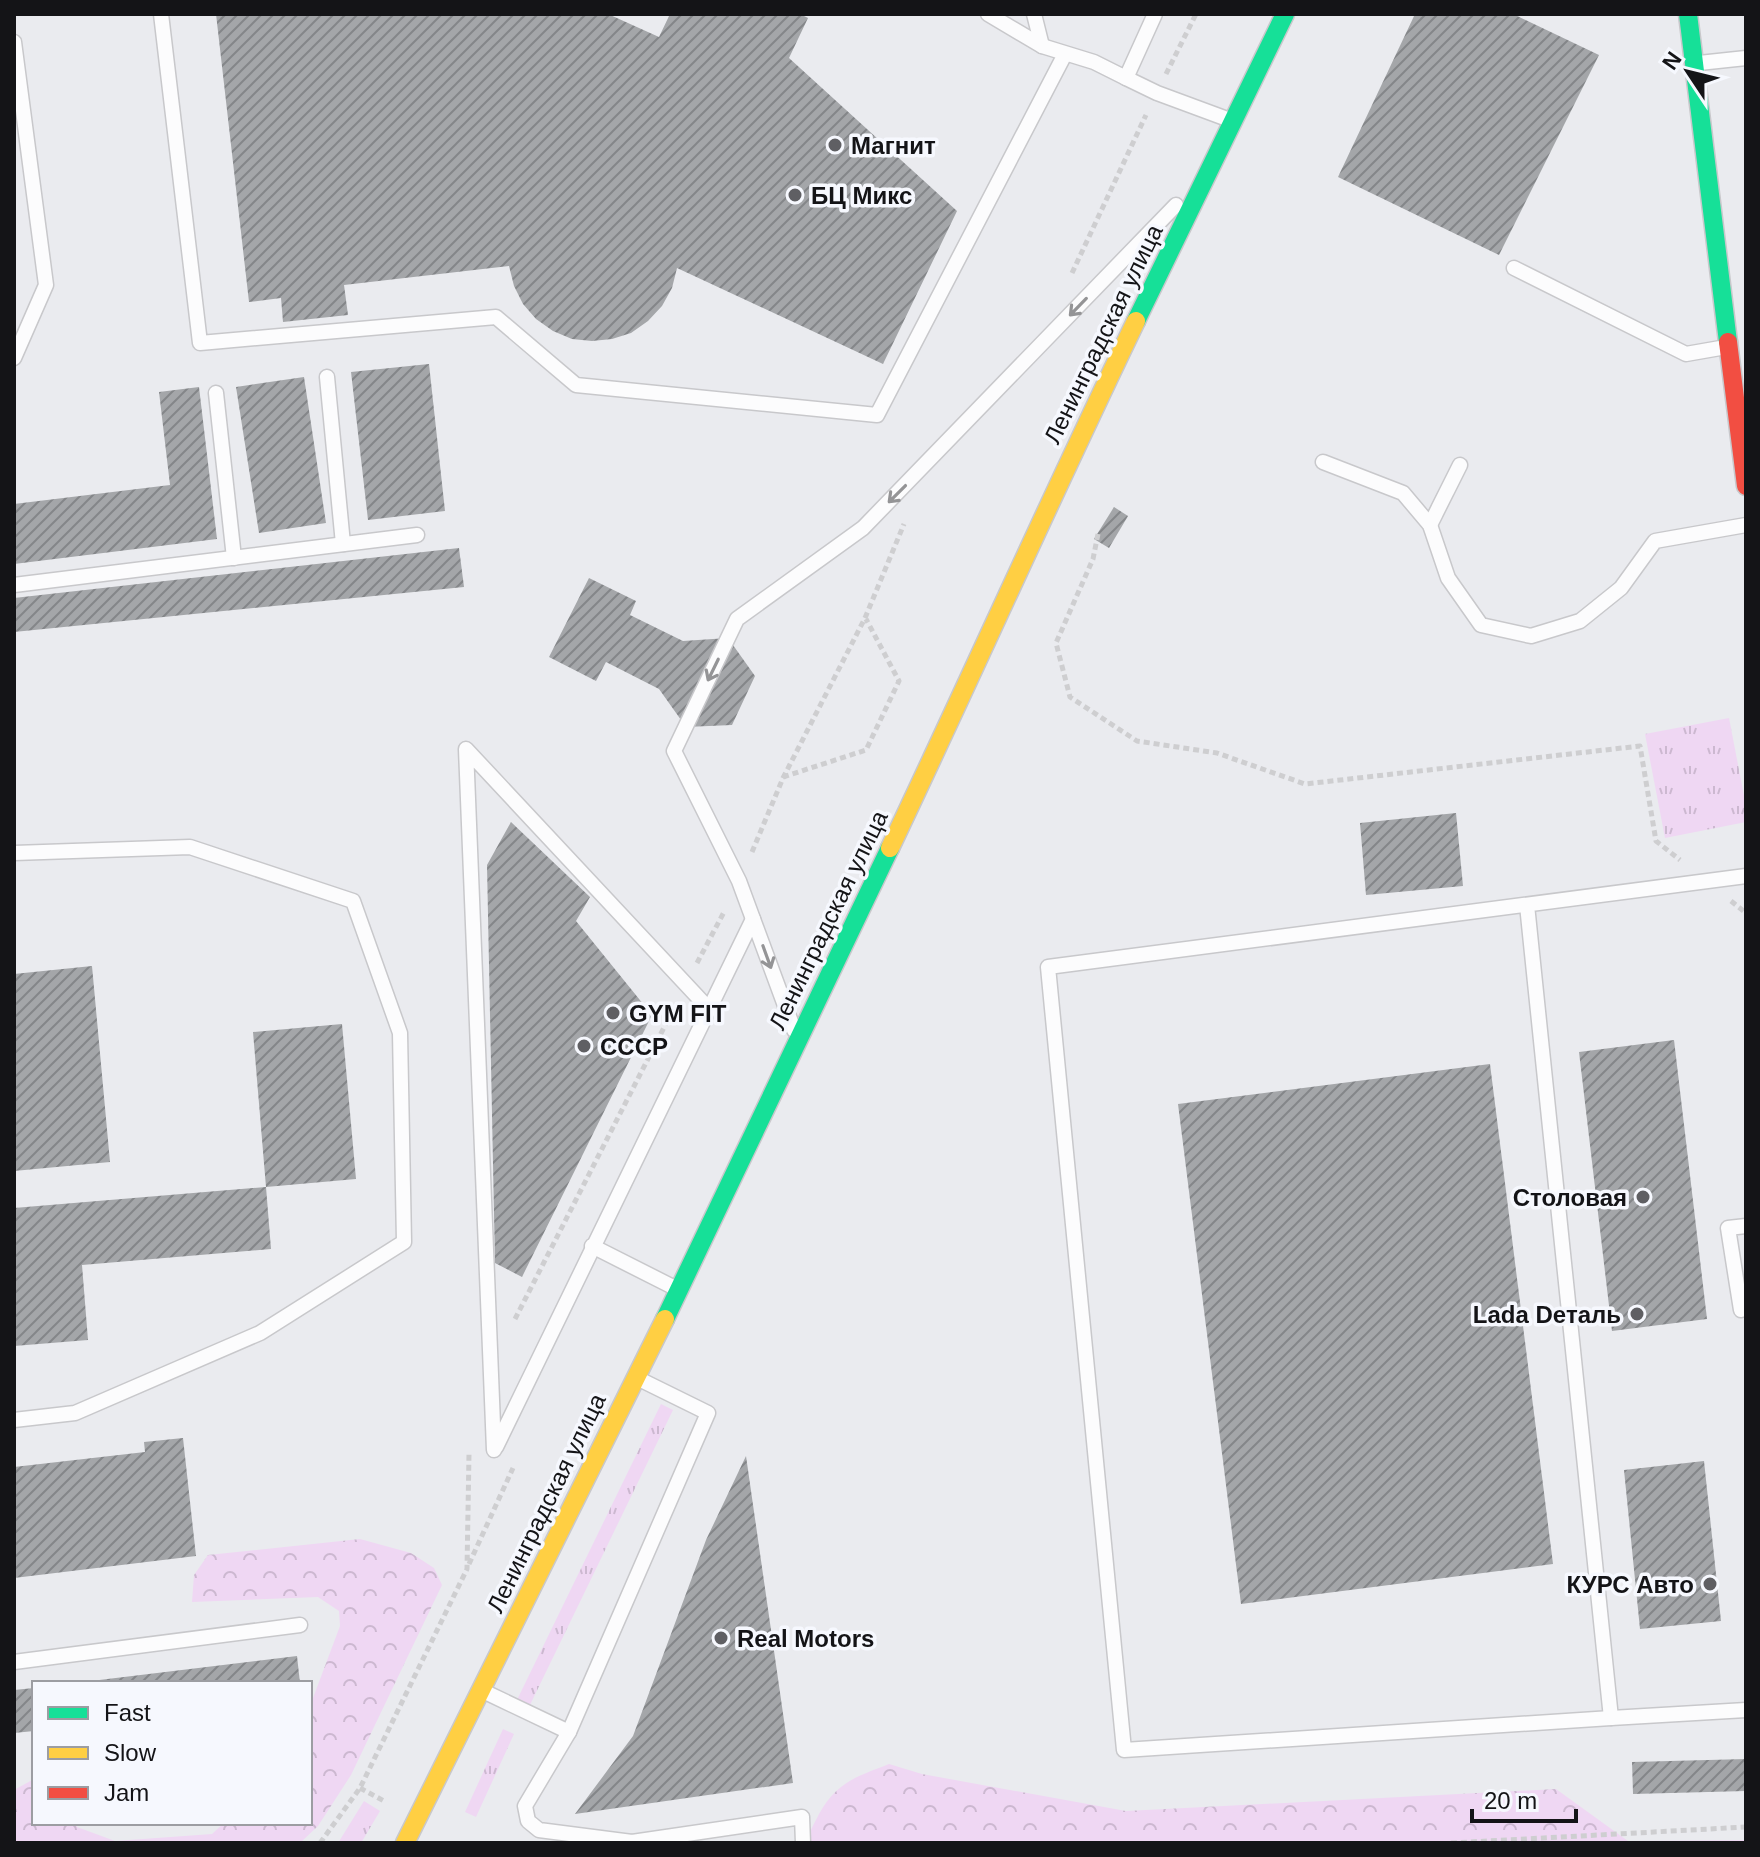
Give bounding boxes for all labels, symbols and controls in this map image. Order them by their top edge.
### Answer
north arrow [1648,32,1728,112]
text: N [1657,47,1687,74]
place label: Магнит [851,132,936,159]
marker: Магнит [826,136,844,154]
place label: БЦ Микс [811,182,912,209]
marker: БЦ Микс [786,186,804,204]
street label: Ленинградская улица [1038,219,1168,448]
one-way arrow [1068,297,1087,317]
one-way arrow [888,484,907,503]
one-way arrow [705,658,720,682]
street label: Ленинградская улица [763,805,893,1034]
one-way arrow [761,944,775,969]
place label: GYM FIT [629,1000,727,1027]
marker: GYM FIT [604,1004,622,1022]
place label: СССР [600,1033,668,1060]
marker: СССР [575,1037,593,1055]
place label: Столовая [1513,1184,1627,1211]
marker: Столовая [1634,1188,1652,1206]
place label: Lada Dеталь [1473,1301,1621,1328]
marker: Lada Dеталь [1628,1305,1646,1323]
street label: Ленинградская улица [481,1388,611,1617]
place label: КУРС Авто [1567,1571,1694,1598]
marker: КУРС Авто [1701,1575,1719,1593]
place label: Real Motors [737,1625,874,1652]
marker: Real Motors [712,1629,730,1647]
legend [32,1681,312,1825]
text: Fast [104,1699,151,1726]
text: Slow [104,1739,157,1766]
scale bar [1472,1773,1576,1823]
text: Jam [104,1779,149,1806]
text: 20 m [1484,1787,1537,1814]

